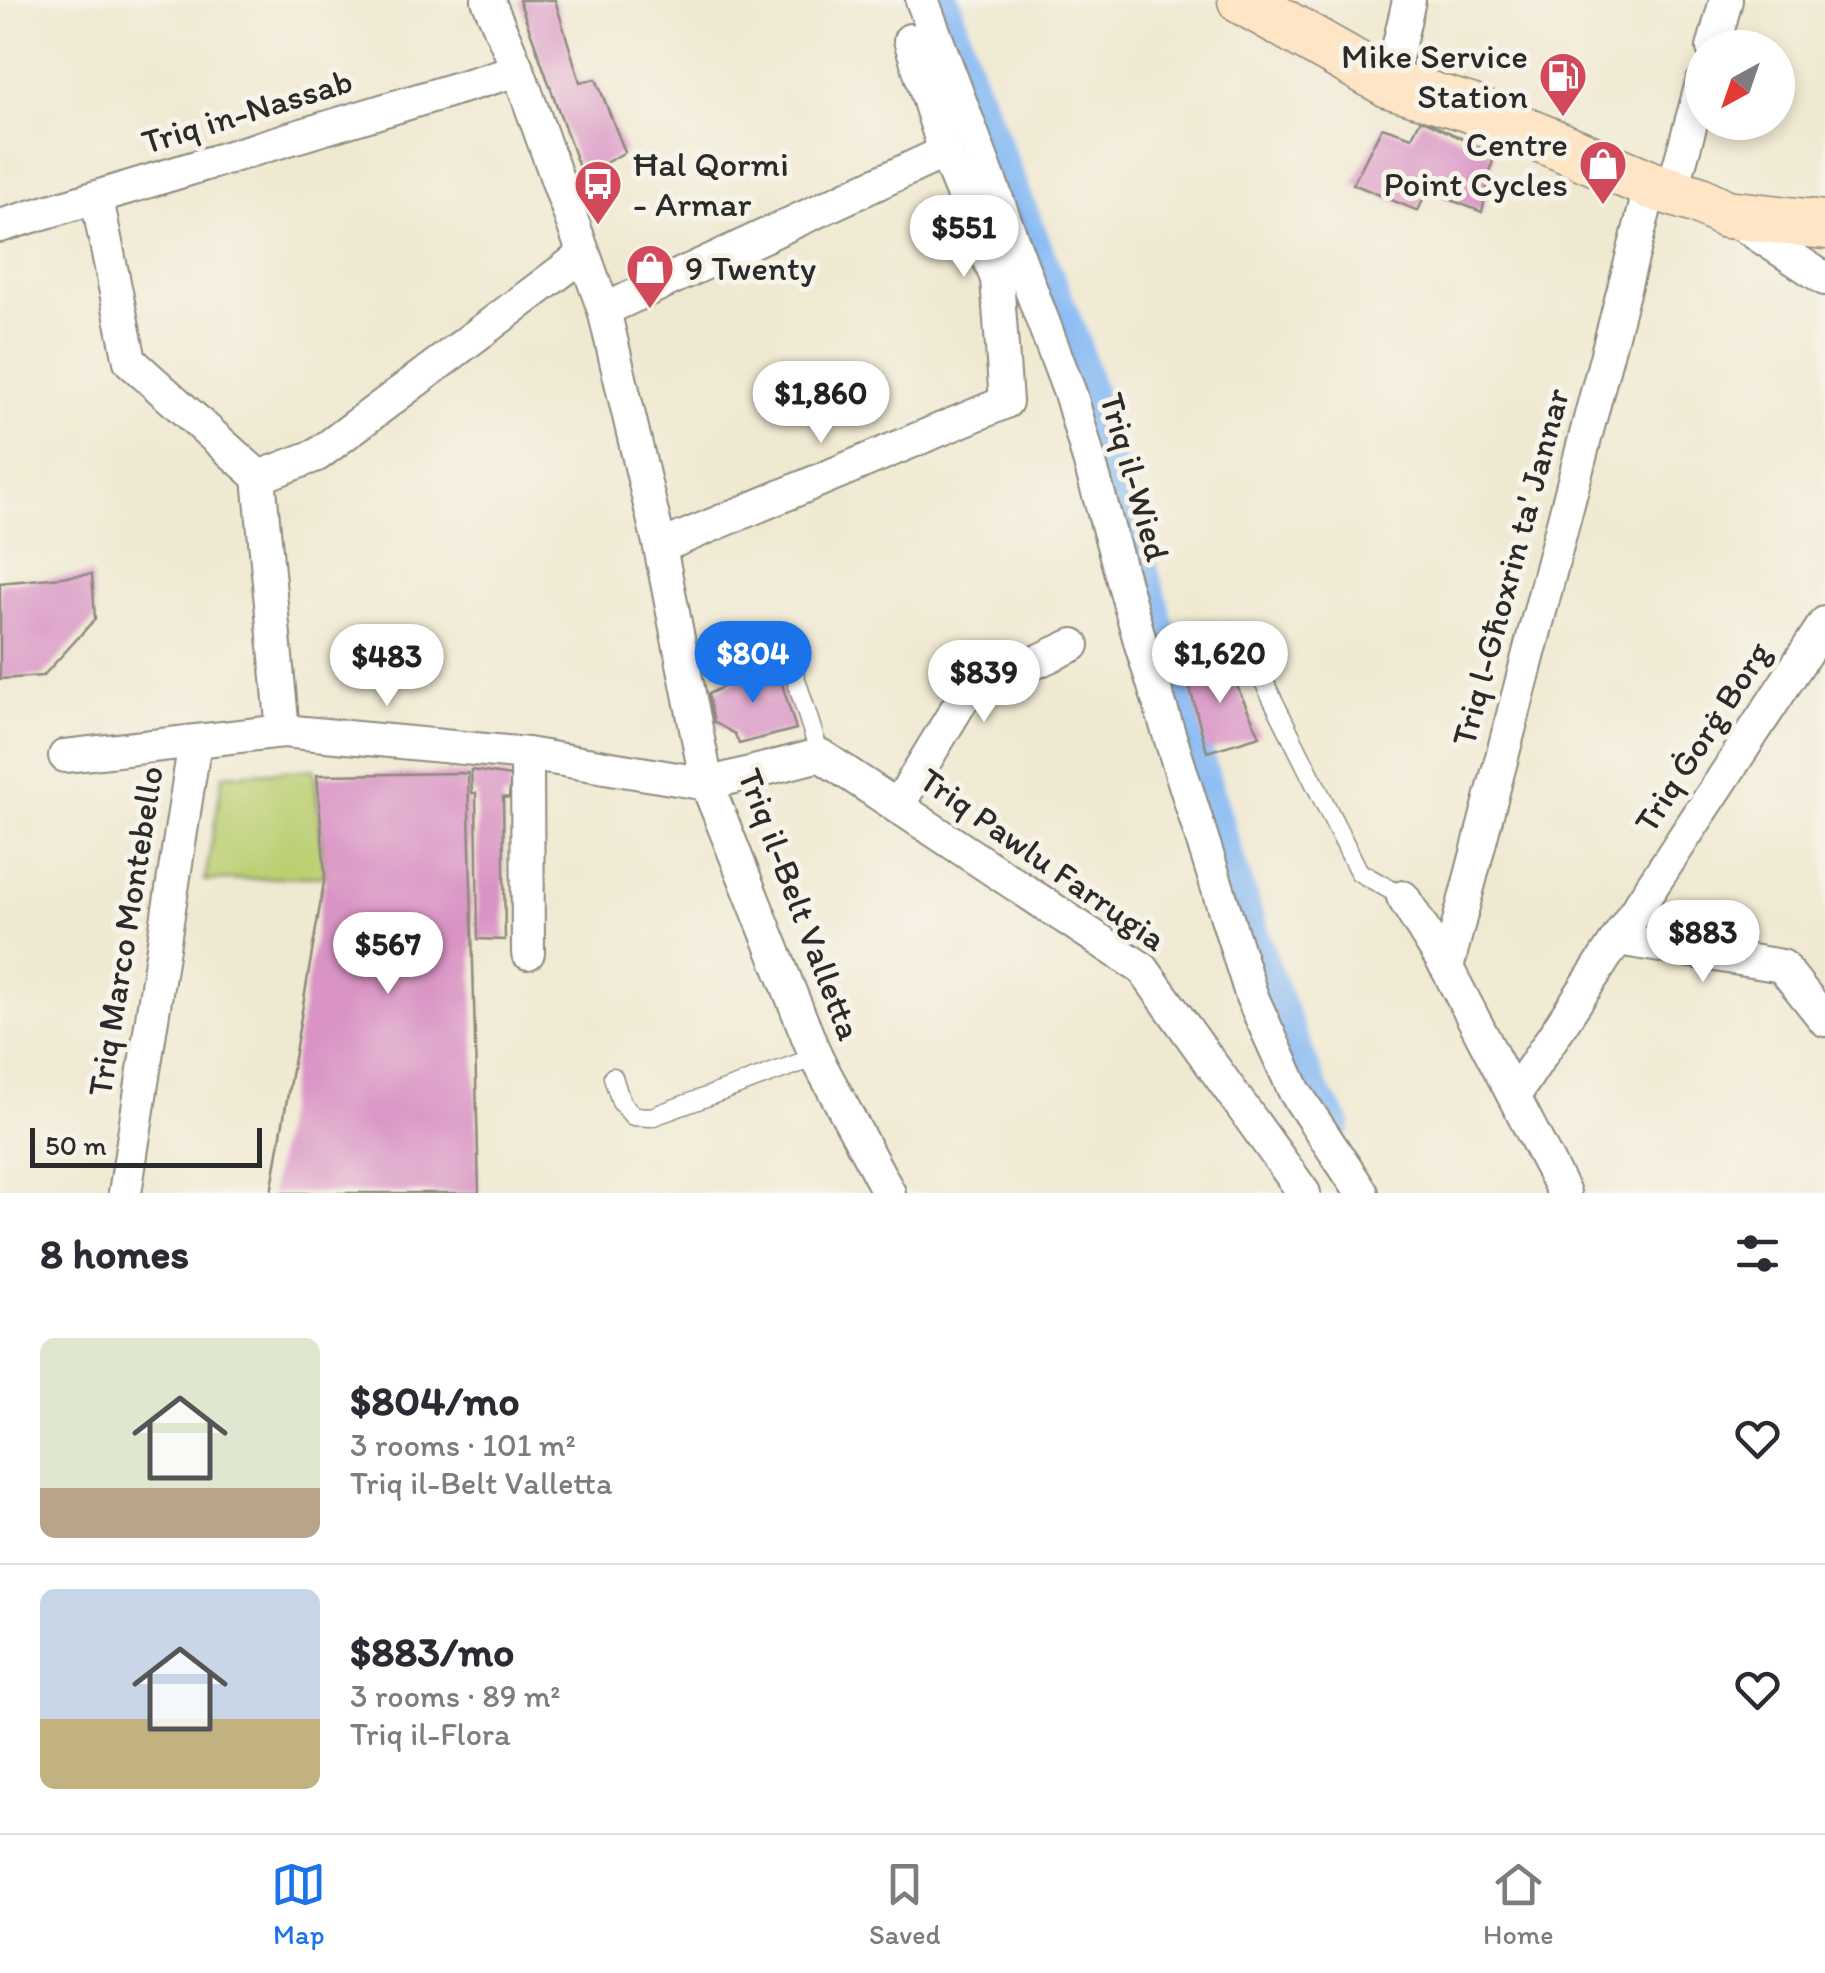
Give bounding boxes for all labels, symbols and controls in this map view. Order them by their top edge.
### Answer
north arrow [1685,30,1795,140]
map controls [1685,30,1795,140]
place label: Mike Service Station [1341,35,1528,117]
fuel station icon: Mike Service Station [1537,50,1589,118]
street label: Triq in-Nassab [137,59,357,163]
place label: Centre Point Cycles [1384,123,1568,205]
shop icon: Centre Point Cycles [1577,138,1629,206]
place label: Ħal Qormi - Armar [633,143,789,225]
bus stop icon: Ħal Qormi - Armar [572,158,624,226]
pin: $551 [905,195,1023,280]
text: $551 [932,208,996,246]
shop icon: 9 Twenty [624,242,676,310]
place label: 9 Twenty [685,247,816,289]
pin: $1,860 [740,361,902,446]
text: $1,860 [775,374,867,412]
street label: Triq l-Għoxrin ta' Jannar [1442,384,1578,750]
street label: Triq il-Wied [1091,388,1179,566]
pin: $804 [694,621,812,706]
pin: $1,620 [1139,621,1301,706]
pin: $483 [328,624,446,709]
street label: Triq Ġorġ Borg [1625,633,1779,840]
text: $804 [717,634,789,672]
text: $1,620 [1174,634,1266,672]
text: $483 [352,637,422,675]
pin: $839 [925,640,1043,725]
text: $839 [950,653,1018,691]
street label: Triq Pawlu Farrugia [912,758,1174,960]
street label: Triq il-Belt Valletta [729,762,871,1046]
street label: Triq Marco Montebello [78,763,172,1099]
pin: $883 [1644,900,1762,985]
pin: $567 [329,912,447,997]
text: $883 [1669,913,1737,951]
text: $567 [355,925,421,963]
scale bar [30,1123,262,1168]
text: 50 m [45,1128,107,1162]
icon: filters [1730,1226,1785,1281]
text: 8 homes [40,1228,189,1279]
text: $804/mo [350,1375,520,1426]
icon: home [120,1378,240,1498]
icon: heart [1730,1411,1785,1466]
text: 3 rooms · 101 m² [350,1426,576,1464]
text: Triq il-Belt Valletta [350,1464,613,1502]
text: $883/mo [350,1626,515,1677]
icon: home [120,1629,240,1749]
icon: heart [1730,1662,1785,1717]
text: 3 rooms · 89 m² [350,1677,561,1715]
text: Triq il-Flora [350,1715,511,1753]
tab: Map [271,1857,326,1951]
tab: Saved [869,1857,940,1951]
tab: Home [1483,1857,1554,1951]

